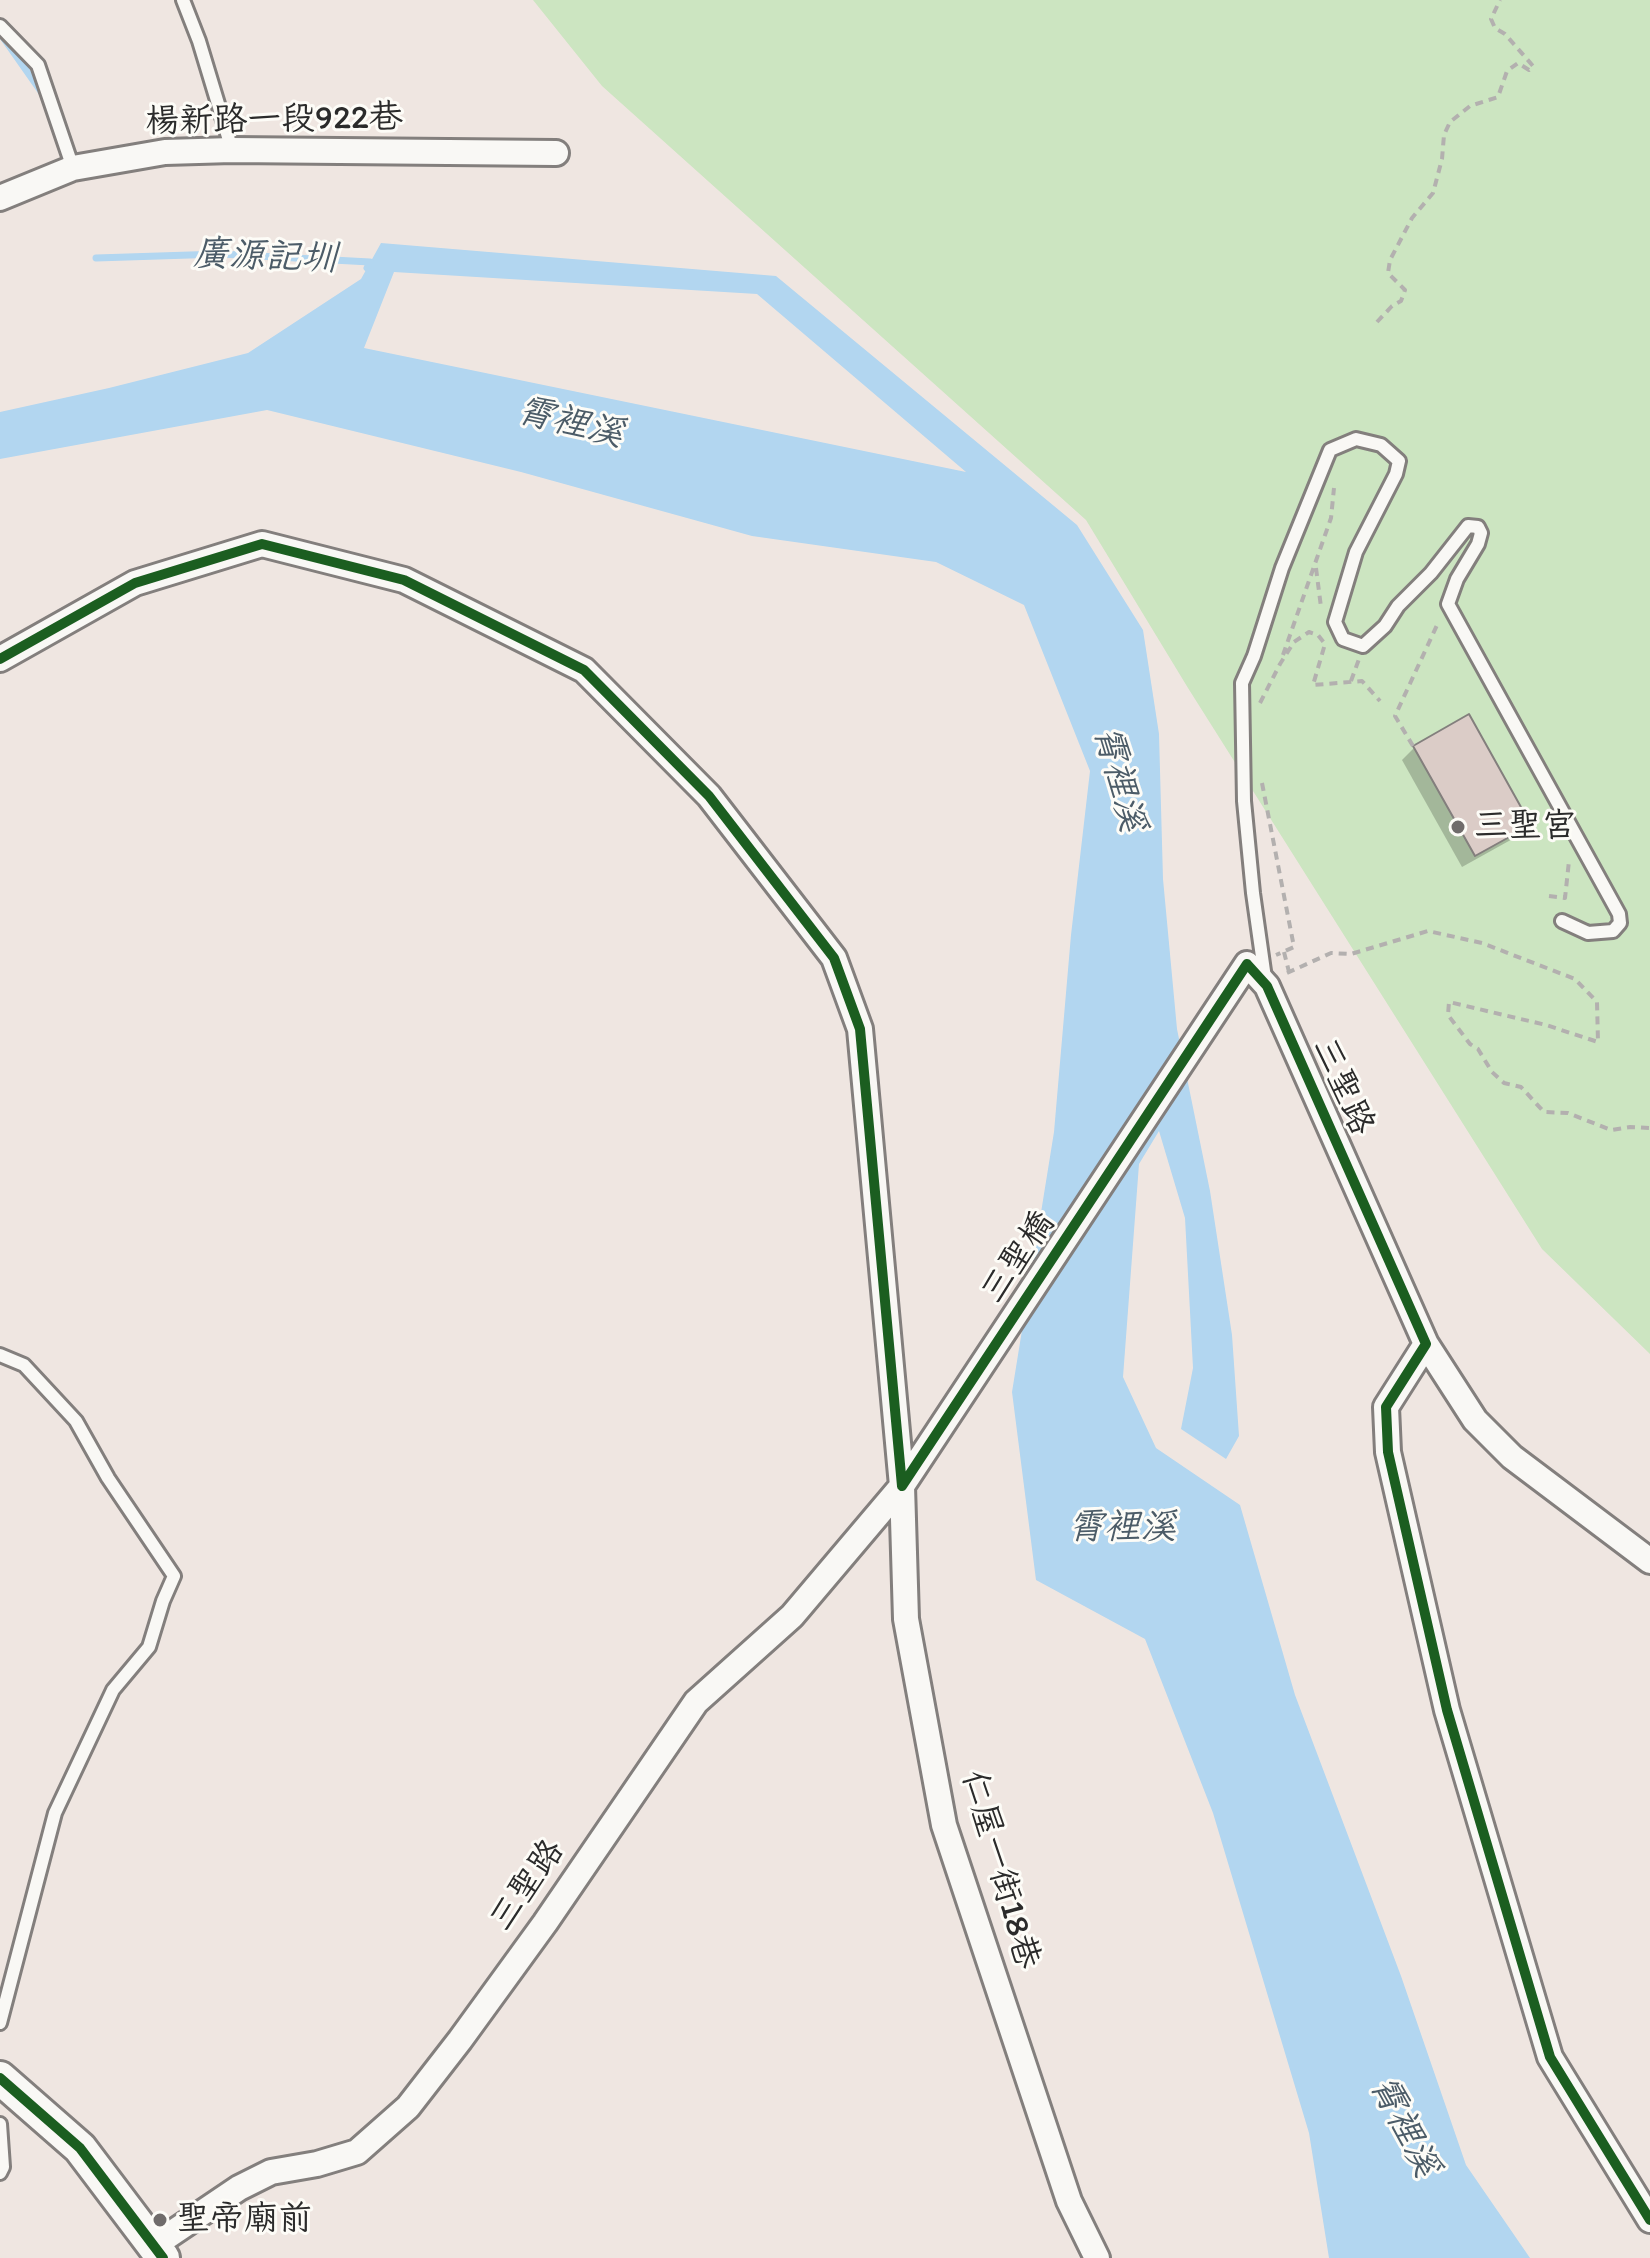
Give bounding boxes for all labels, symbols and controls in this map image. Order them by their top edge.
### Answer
street label: 楊新路一段922巷 [145,98,403,144]
water label: 廣源記圳 [192,234,338,282]
water label: 霄裡溪 [512,390,628,458]
water label: 霄裡溪 [1083,721,1153,837]
place label: 三聖宮 [1474,807,1576,847]
marker: 三聖宮 [1449,818,1467,836]
street label: 三聖路 [1303,1032,1381,1142]
street label: 三聖橋 [974,1204,1064,1312]
water label: 霄裡溪 [1068,1507,1176,1551]
street label: 仁屋一街18巷 [951,1766,1047,1974]
street label: 三聖路 [482,1833,574,1939]
water label: 霄裡溪 [1359,2069,1447,2185]
place label: 聖帝廟前 [176,2200,312,2240]
marker: 聖帝廟前 [151,2211,169,2229]

